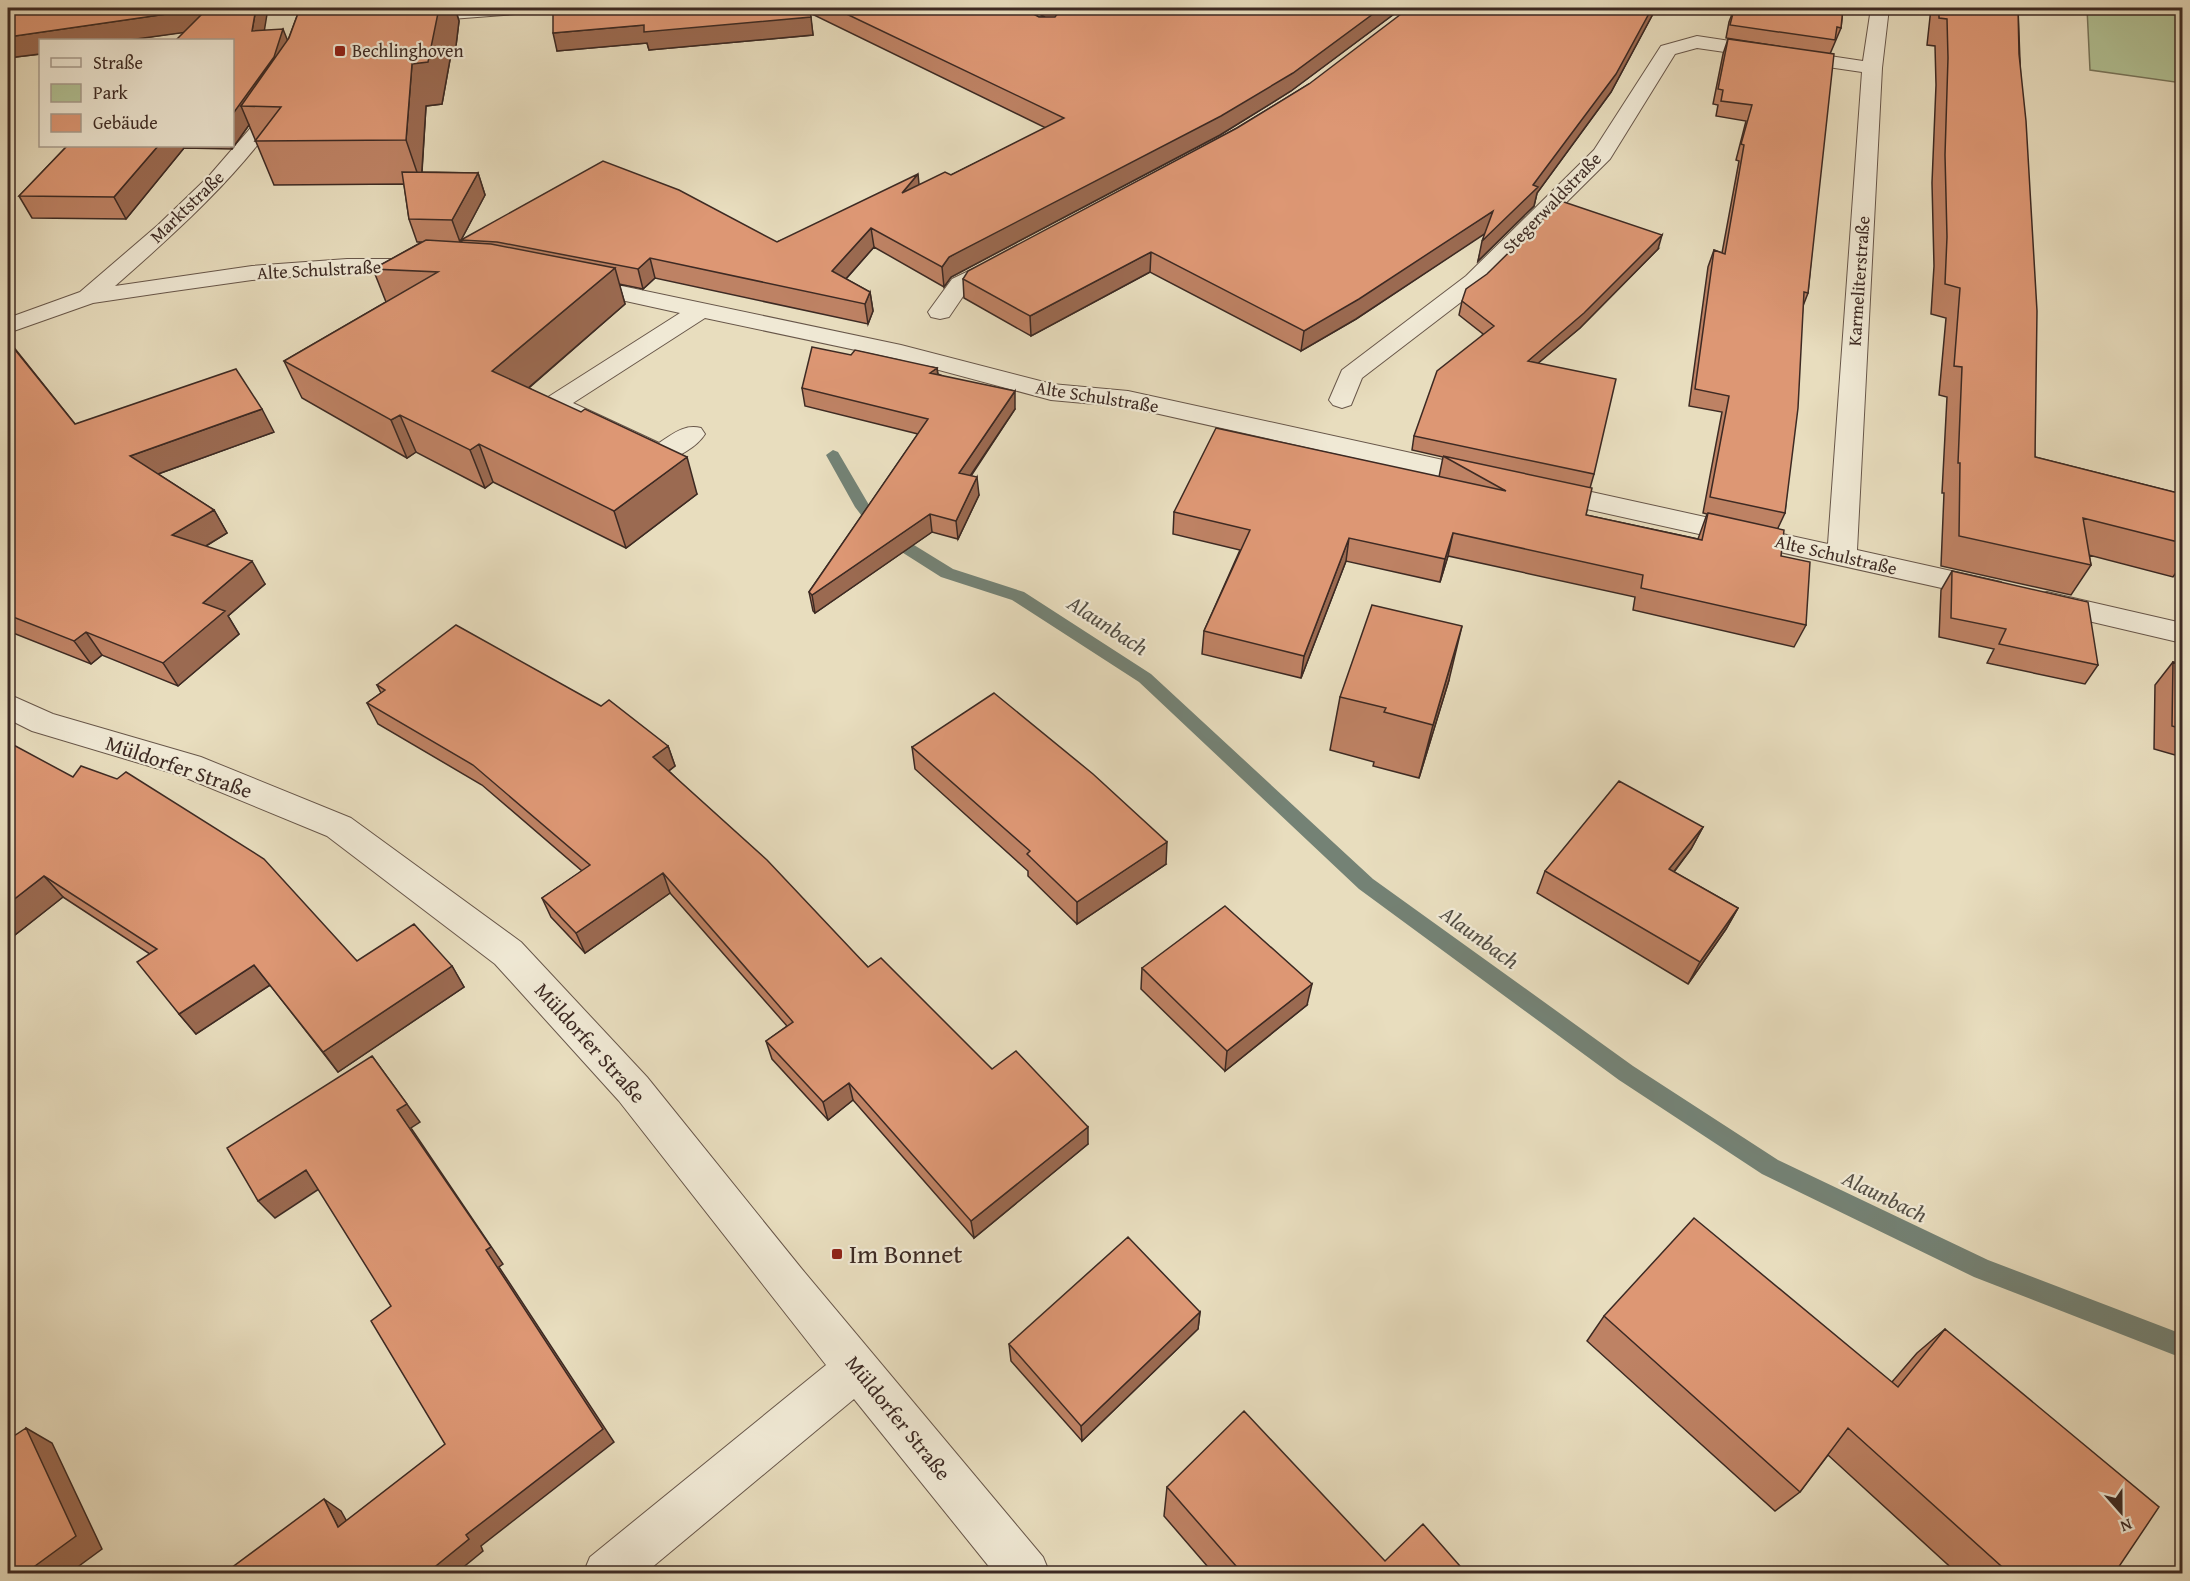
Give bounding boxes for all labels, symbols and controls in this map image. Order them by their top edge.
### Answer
place label: Bechlinghoven [352,37,464,64]
legend [39,39,234,147]
marker: Bechlinghoven [333,44,347,58]
text: Straße [93,49,143,76]
text: Park [93,79,129,106]
text: Gebäude [93,109,158,136]
street label: Stegerwaldstraße [1496,146,1607,260]
street label: Marktstraße [143,164,230,249]
street label: Karmeliterstraße [1840,215,1877,347]
street label: Alte Schulstraße [256,253,382,286]
street label: Alte Schulstraße [1034,373,1161,420]
street label: Alte Schulstraße [1772,527,1900,582]
water label: Alaunbach [1060,586,1155,663]
street label: Müldorfer Straße [102,727,257,806]
water label: Alaunbach [1433,897,1526,977]
street label: Müldorfer Straße [528,975,653,1110]
water label: Alaunbach [1836,1161,1933,1230]
place label: Im Bonnet [849,1234,963,1273]
marker: Im Bonnet [830,1247,844,1261]
street label: Müldorfer Straße [838,1348,959,1487]
north arrow [2091,1482,2151,1542]
text: N [2117,1513,2136,1539]

